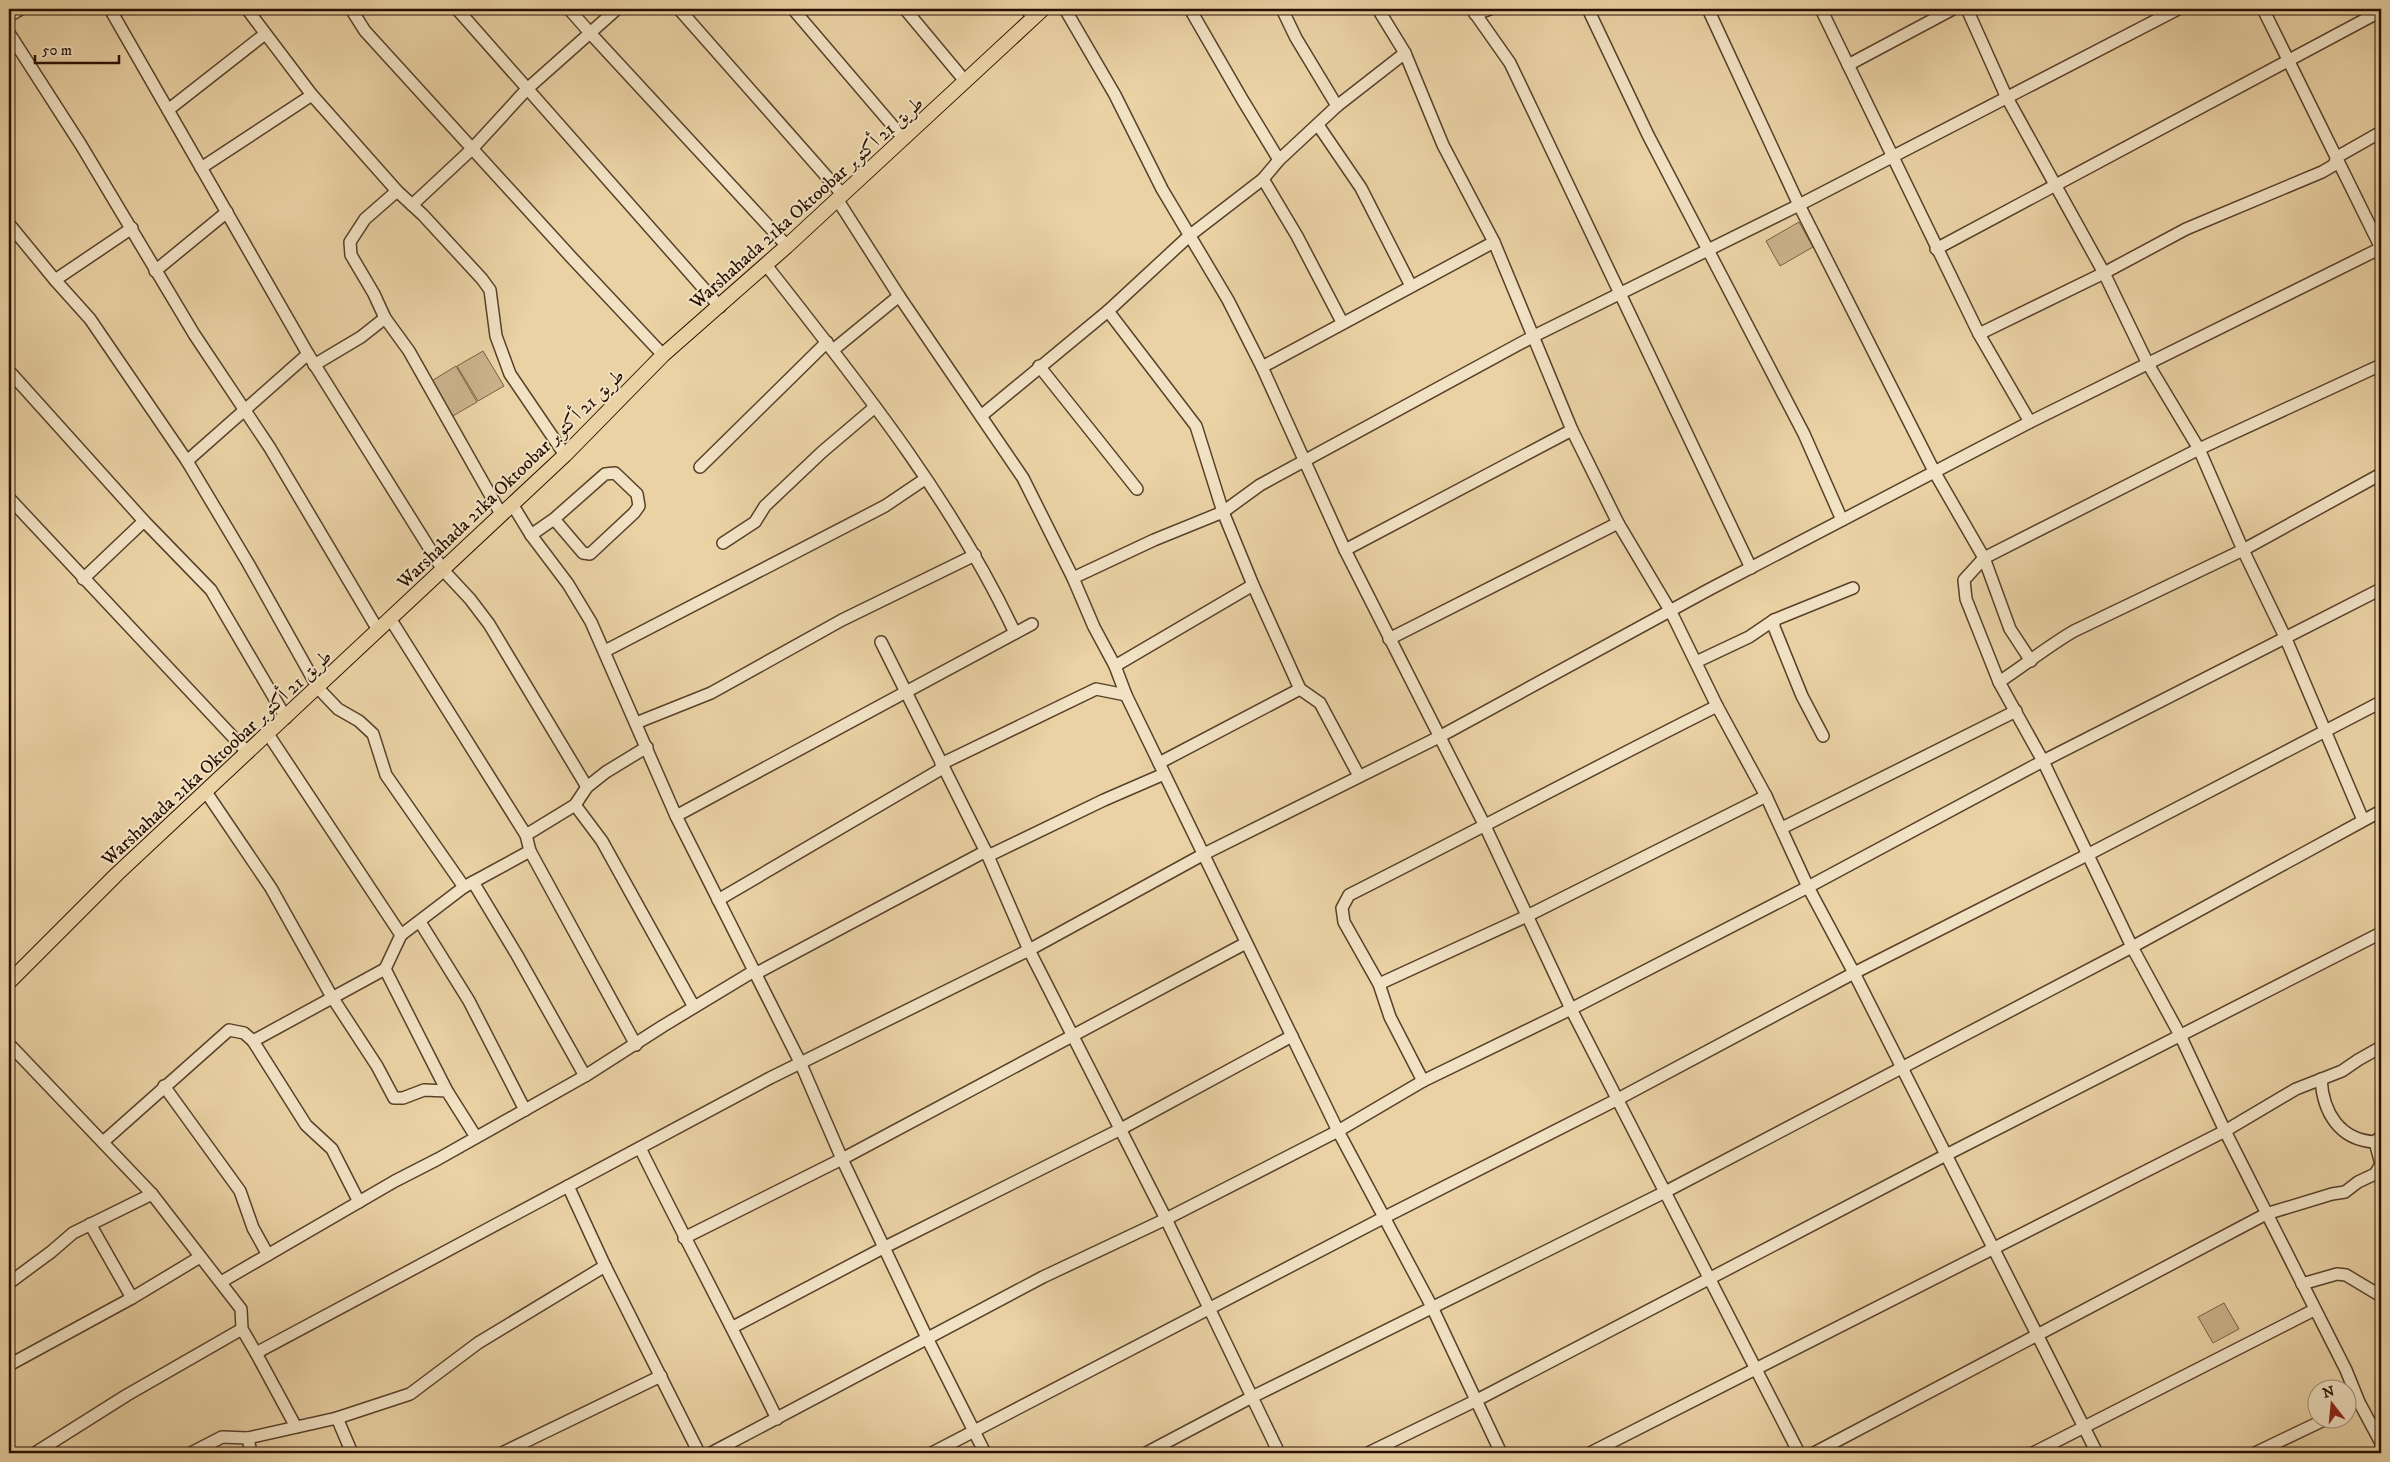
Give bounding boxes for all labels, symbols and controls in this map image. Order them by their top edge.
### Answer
scale bar [35,32,119,64]
text: 50 m [42,41,72,60]
street label: Warshahada 21ka Oktoobar طريق 21 أكتوبر [683,90,929,315]
street label: Warshahada 21ka Oktoobar طريق 21 أكتوبر [391,363,629,595]
street label: Warshahada 21ka Oktoobar طريق 21 أكتوبر [95,644,337,872]
north arrow [2308,1380,2358,1430]
text: N [2321,1382,2337,1403]

